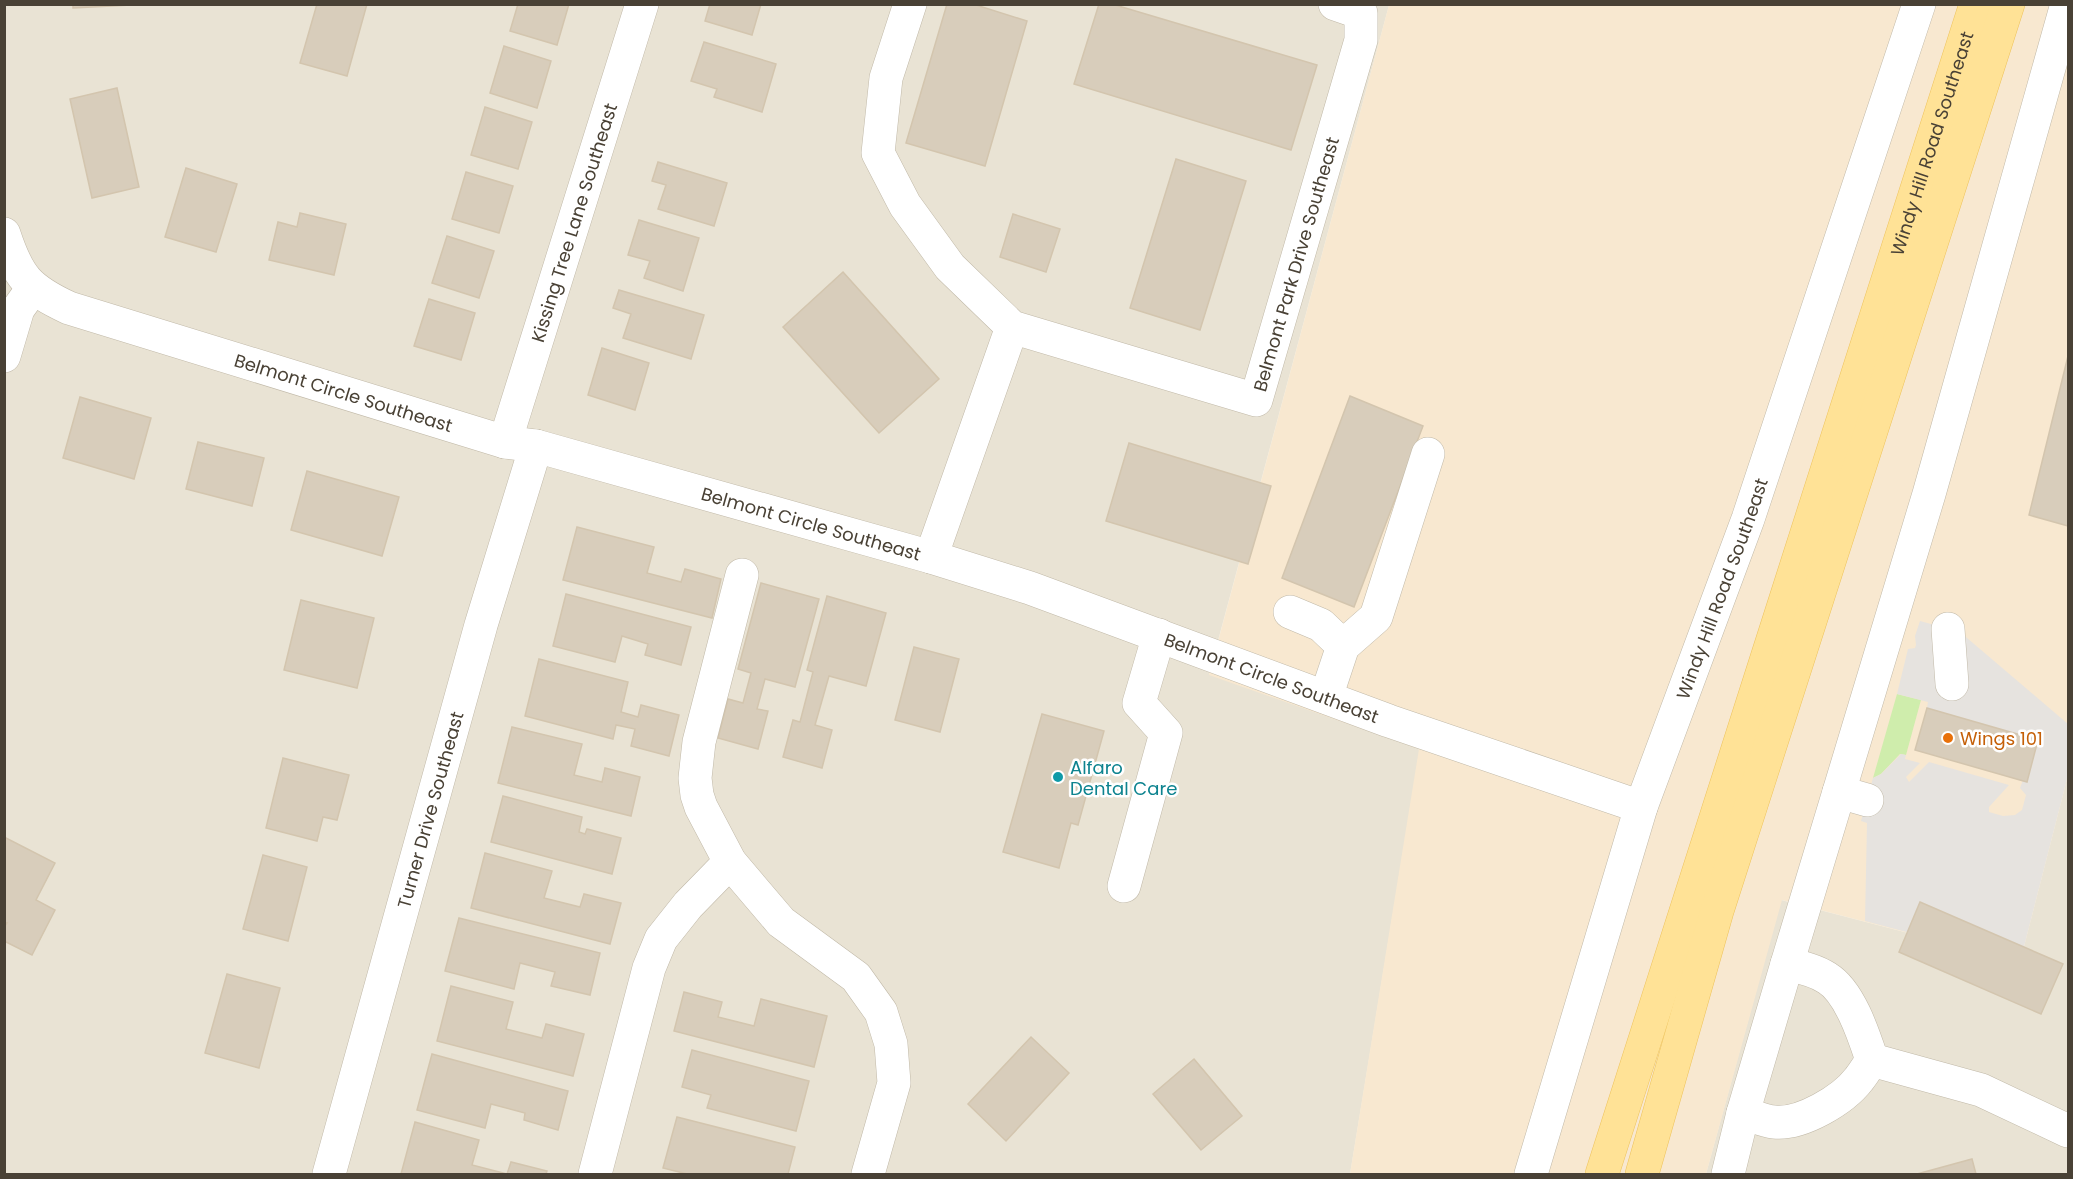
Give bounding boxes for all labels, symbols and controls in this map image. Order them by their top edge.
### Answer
street label: Windy Hill Road Southeast [1884,28,1979,259]
street label: Kissing Tree Lane Southeast [525,100,623,345]
street label: Belmont Park Drive Southeast [1247,134,1345,394]
street label: Belmont Circle Southeast [231,347,456,438]
street label: Windy Hill Road Southeast [1670,475,1773,703]
street label: Belmont Circle Southeast [698,481,924,566]
street label: Belmont Circle Southeast [1161,626,1383,729]
street label: Turner Drive Southeast [391,708,469,911]
place label: Wings 101 [1960,726,2043,751]
marker: Wings 101 [1941,731,1955,745]
place label: Alfaro Dental Care [1070,755,1177,801]
marker: Alfaro Dental Care [1051,770,1065,784]

